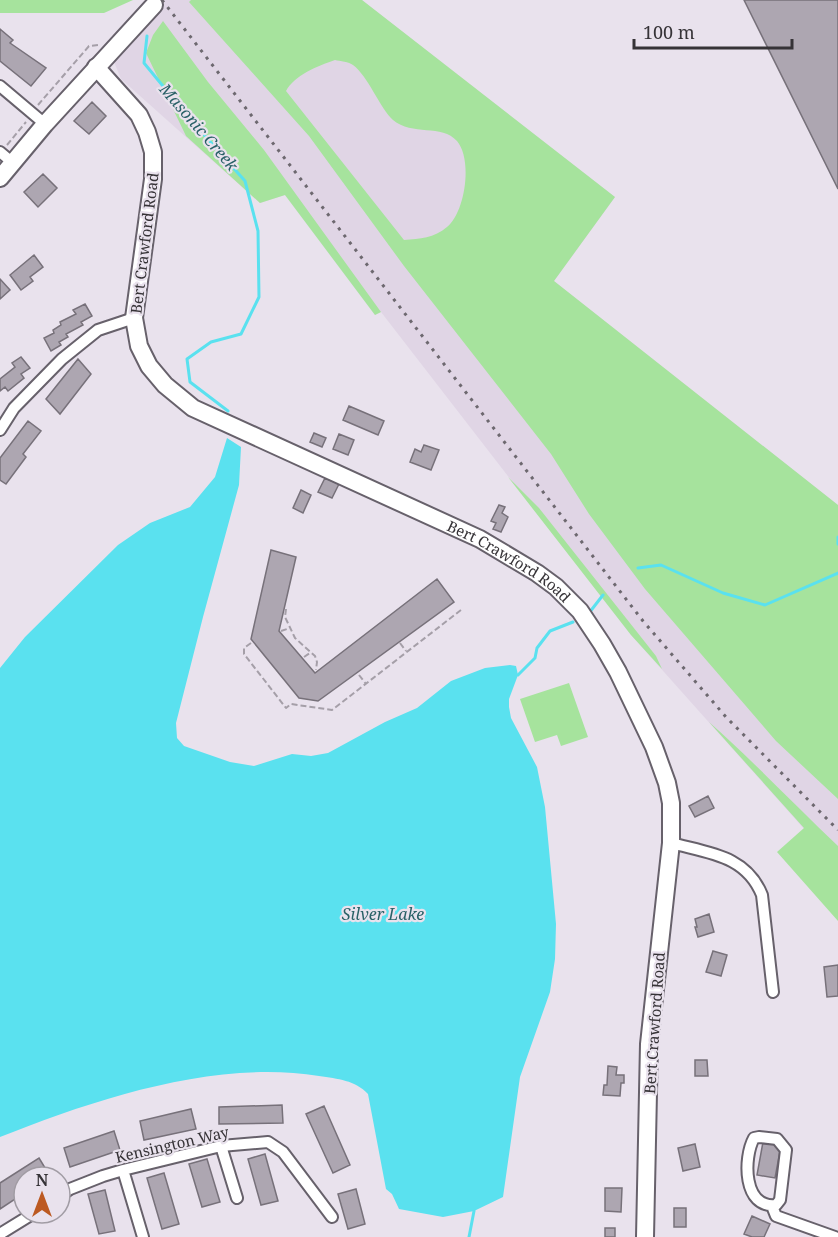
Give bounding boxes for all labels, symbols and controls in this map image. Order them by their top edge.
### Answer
scale bar [634,12,792,50]
text: 100 m [643,20,695,44]
water label: Masonic Creek [154,78,244,176]
street label: Bert Crawford Road [125,171,163,315]
street label: Bert Crawford Road [444,515,575,606]
water label: Silver Lake [342,903,424,925]
street label: Bert Crawford Road [639,951,669,1095]
street label: Kensington Way [113,1121,231,1167]
north arrow [12,1165,72,1225]
text: N [36,1169,49,1191]

